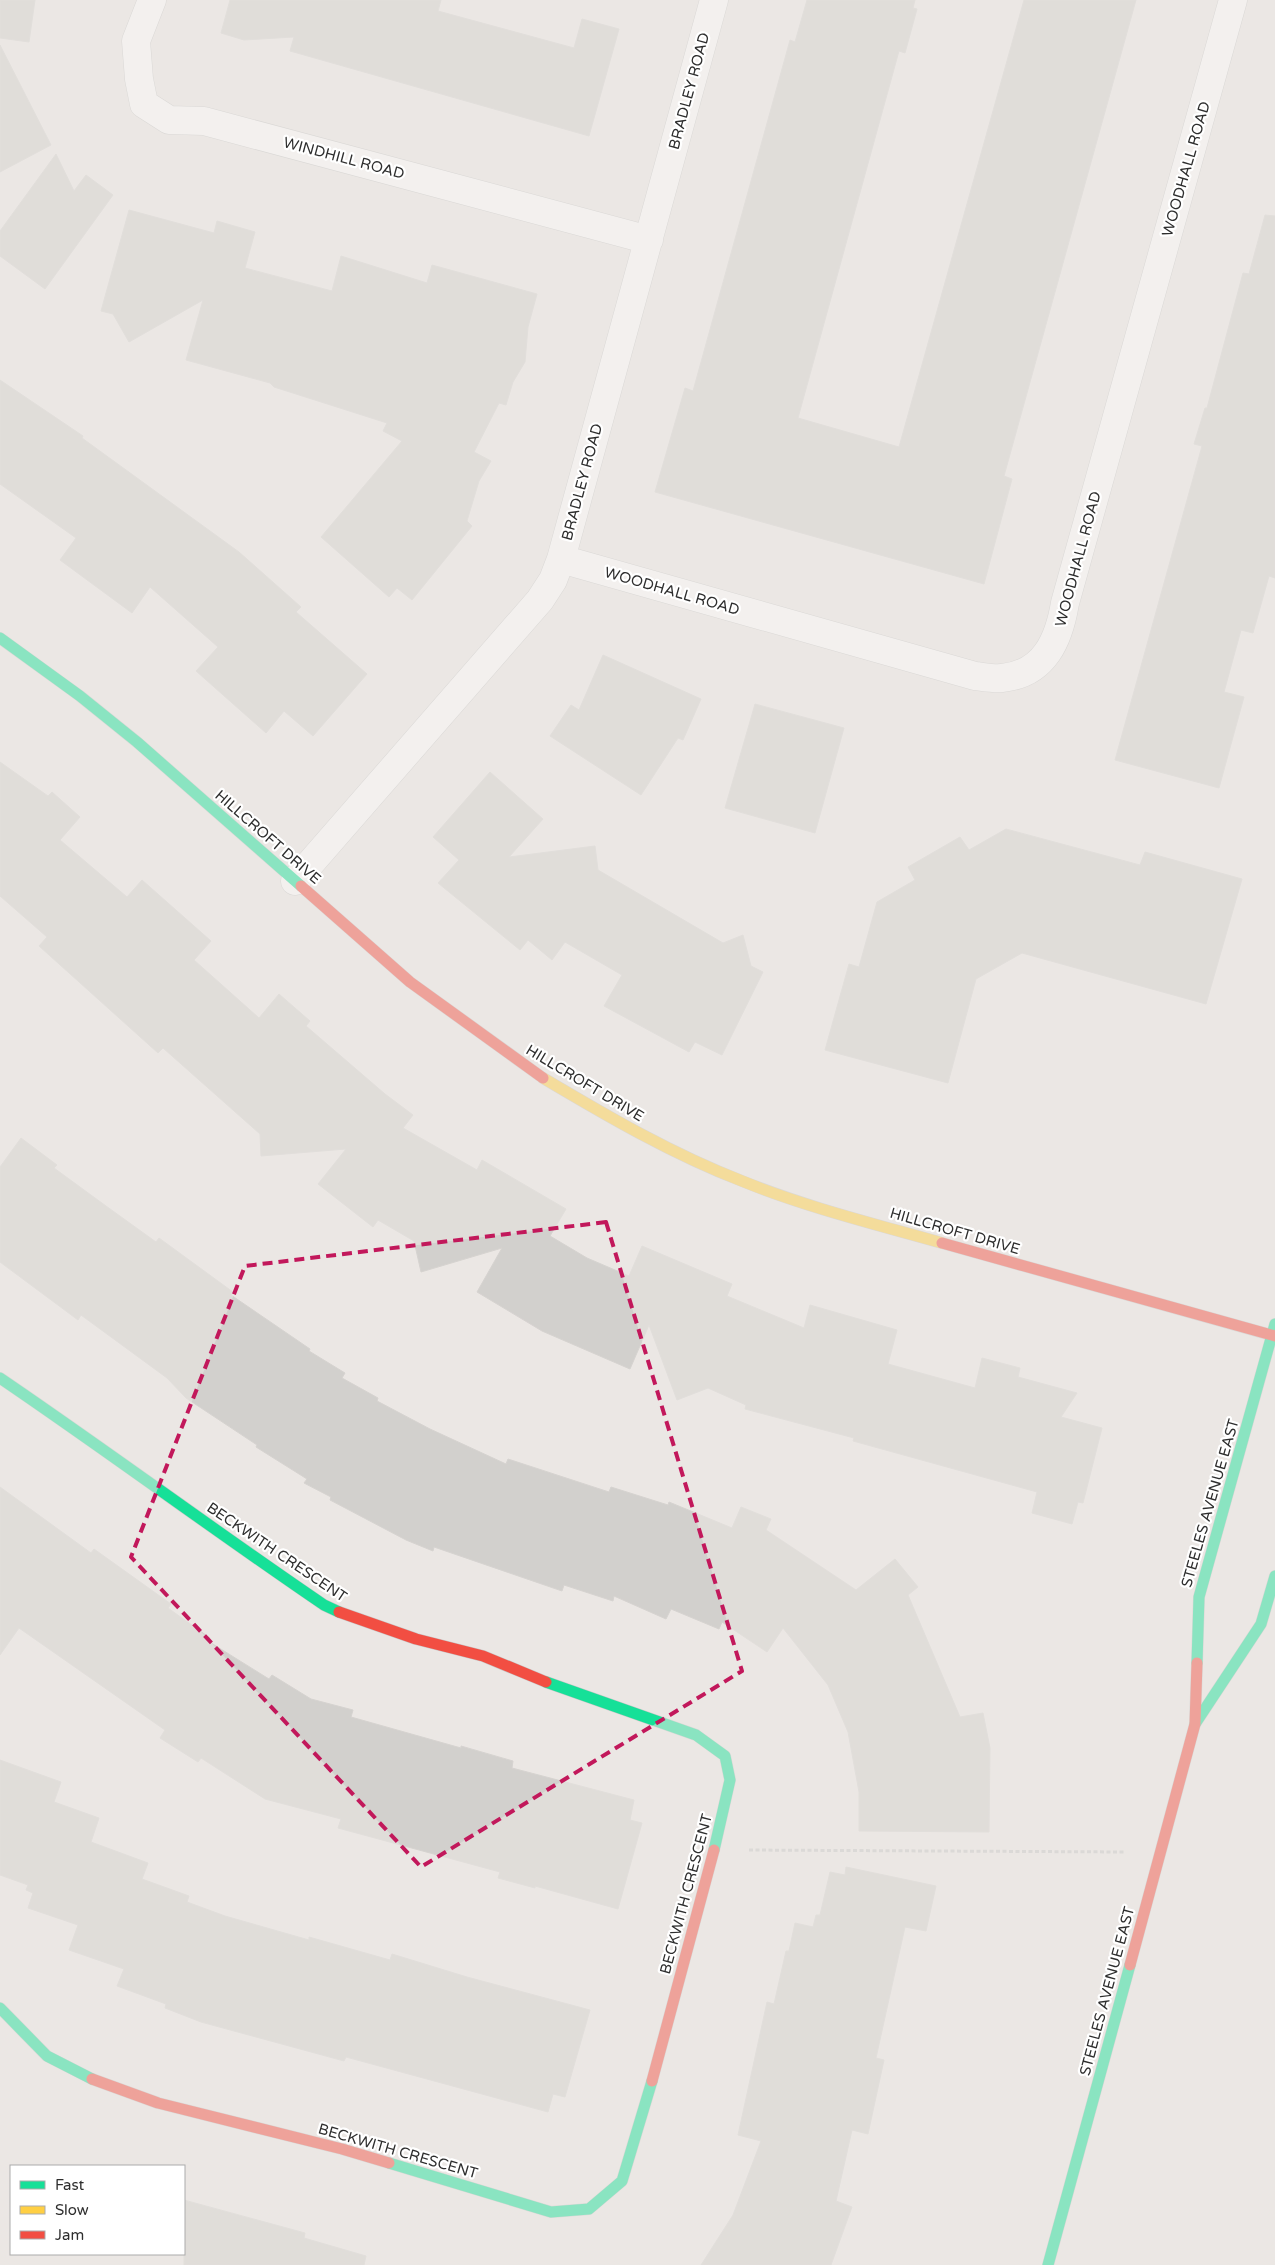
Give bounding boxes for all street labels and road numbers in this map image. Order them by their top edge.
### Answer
street label: BRADLEY ROAD [665,31,713,151]
street label: WOODHALL ROAD [1158,99,1214,239]
street label: WINDHILL ROAD [281,133,407,183]
street label: BRADLEY ROAD [558,422,606,542]
street label: WOODHALL ROAD [1051,489,1105,629]
street label: WOODHALL ROAD [602,563,742,619]
street label: HILLCROFT DRIVE [211,786,325,888]
street label: HILLCROFT DRIVE [523,1041,647,1125]
street label: HILLCROFT DRIVE [888,1204,1022,1258]
street label: STEELES AVENUE EAST [1177,1417,1243,1589]
street label: BECKWITH CRESCENT [203,1498,351,1606]
street label: BECKWITH CRESCENT [656,1812,716,1976]
street label: STEELES AVENUE EAST [1076,1904,1138,2078]
street label: BECKWITH CRESCENT [316,2120,480,2182]

